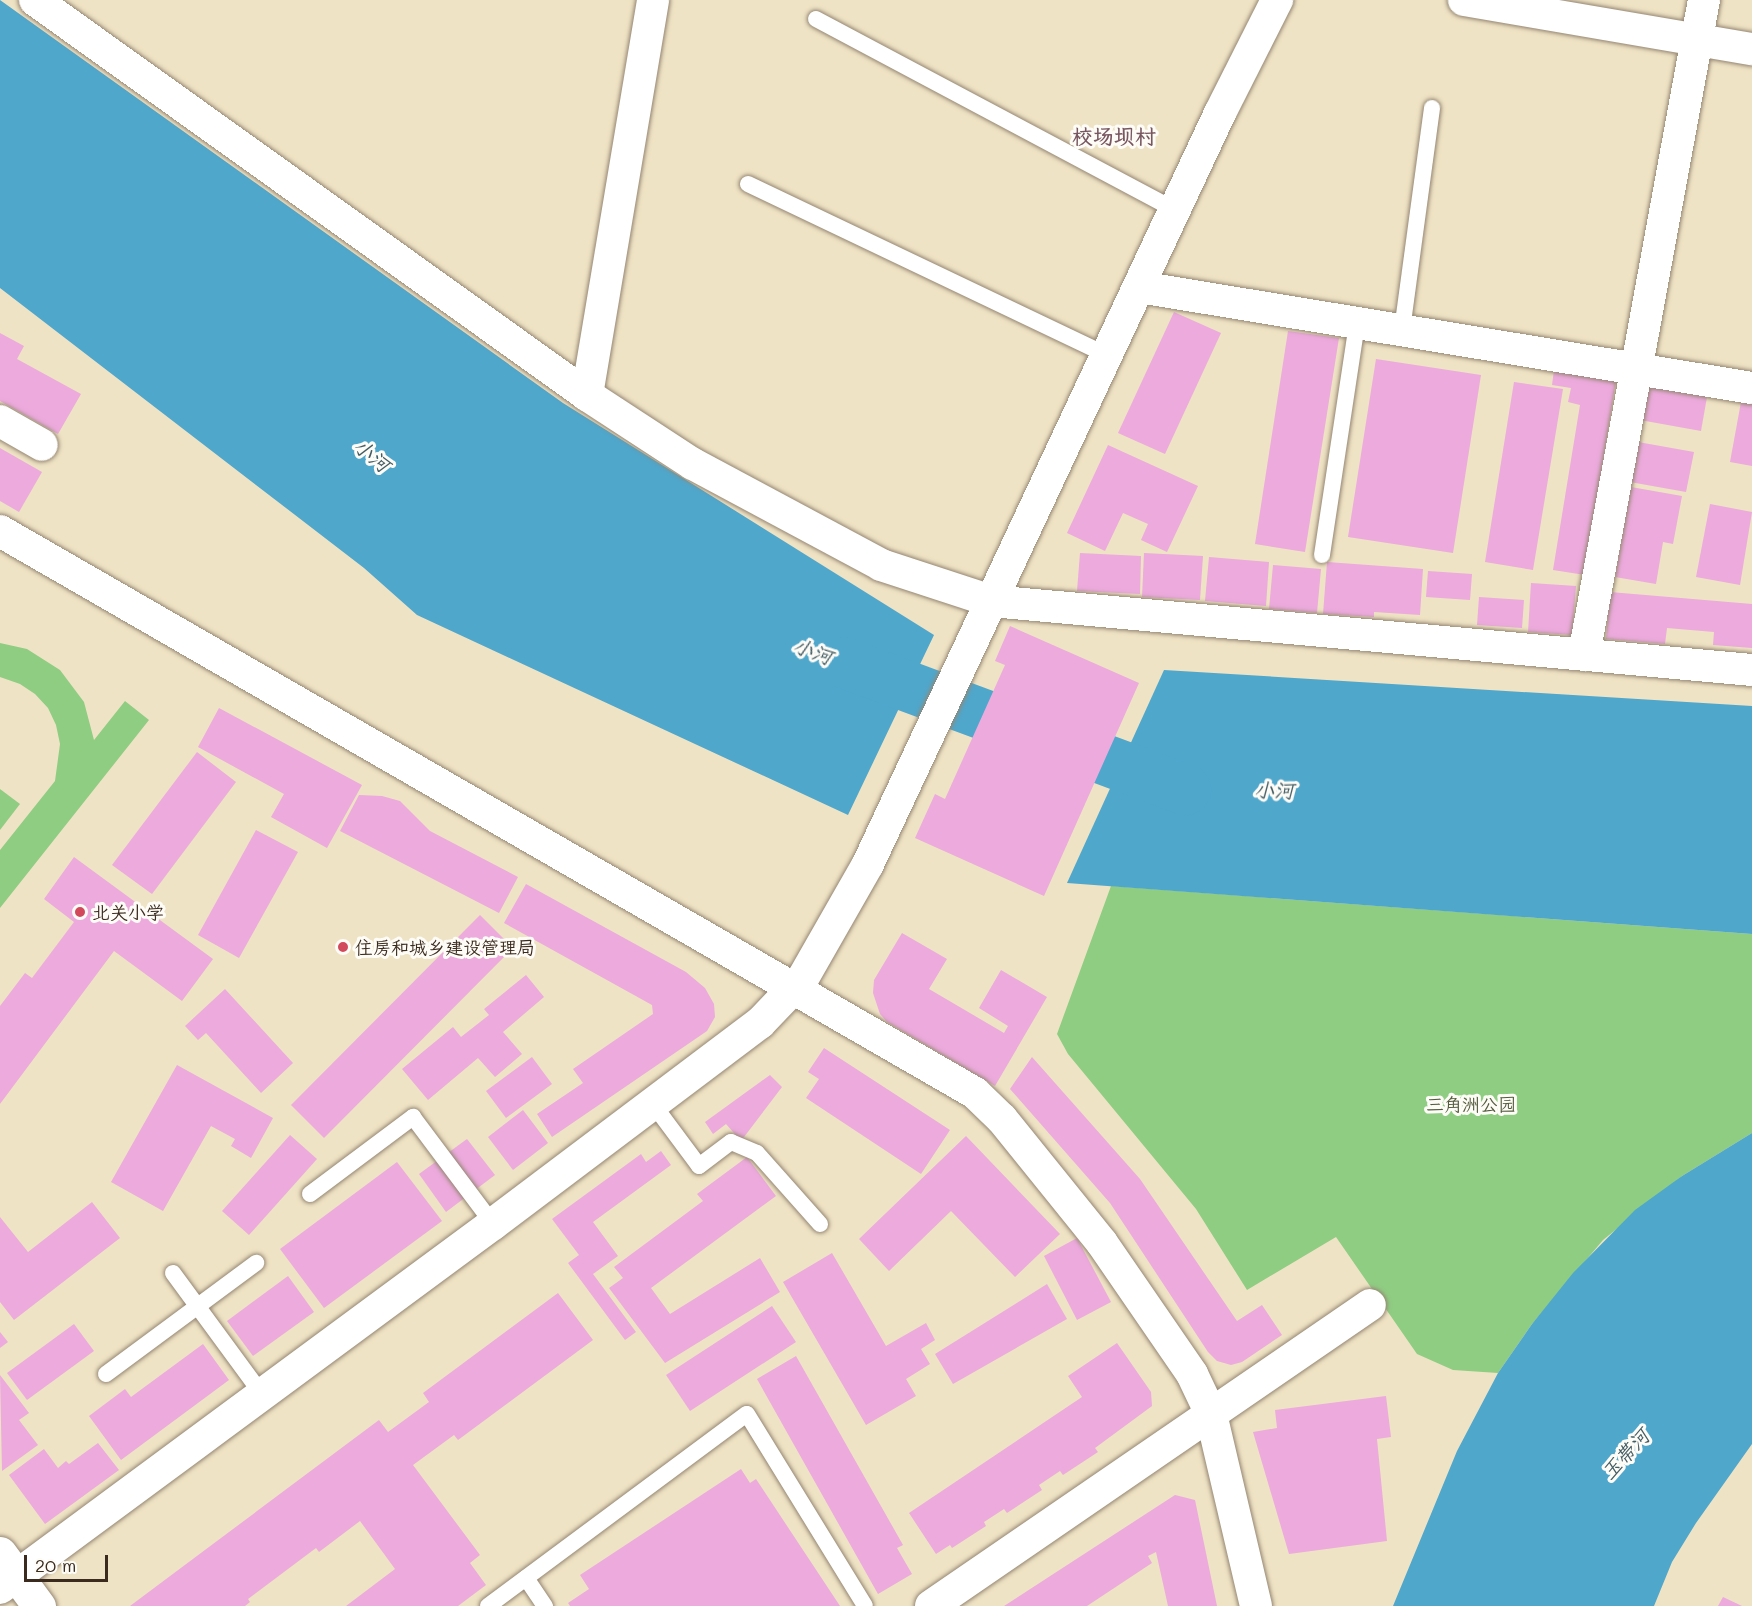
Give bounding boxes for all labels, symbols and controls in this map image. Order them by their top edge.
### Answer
district label: 校场坝村 [1072,123,1156,149]
water label: 小河 [349,433,395,477]
water label: 小河 [790,633,836,669]
water label: 小河 [1254,778,1294,802]
place label: 北关小学 [92,901,164,923]
marker: 北关小学 [73,905,87,919]
place label: 住房和城乡建设管理局 [355,936,535,958]
marker: 住房和城乡建设管理局 [336,940,350,954]
park label: 三角洲公园 [1426,1093,1516,1115]
water label: 玉带河 [1596,1424,1654,1484]
scale bar [27,1543,111,1581]
text: 20 m [35,1553,76,1577]

